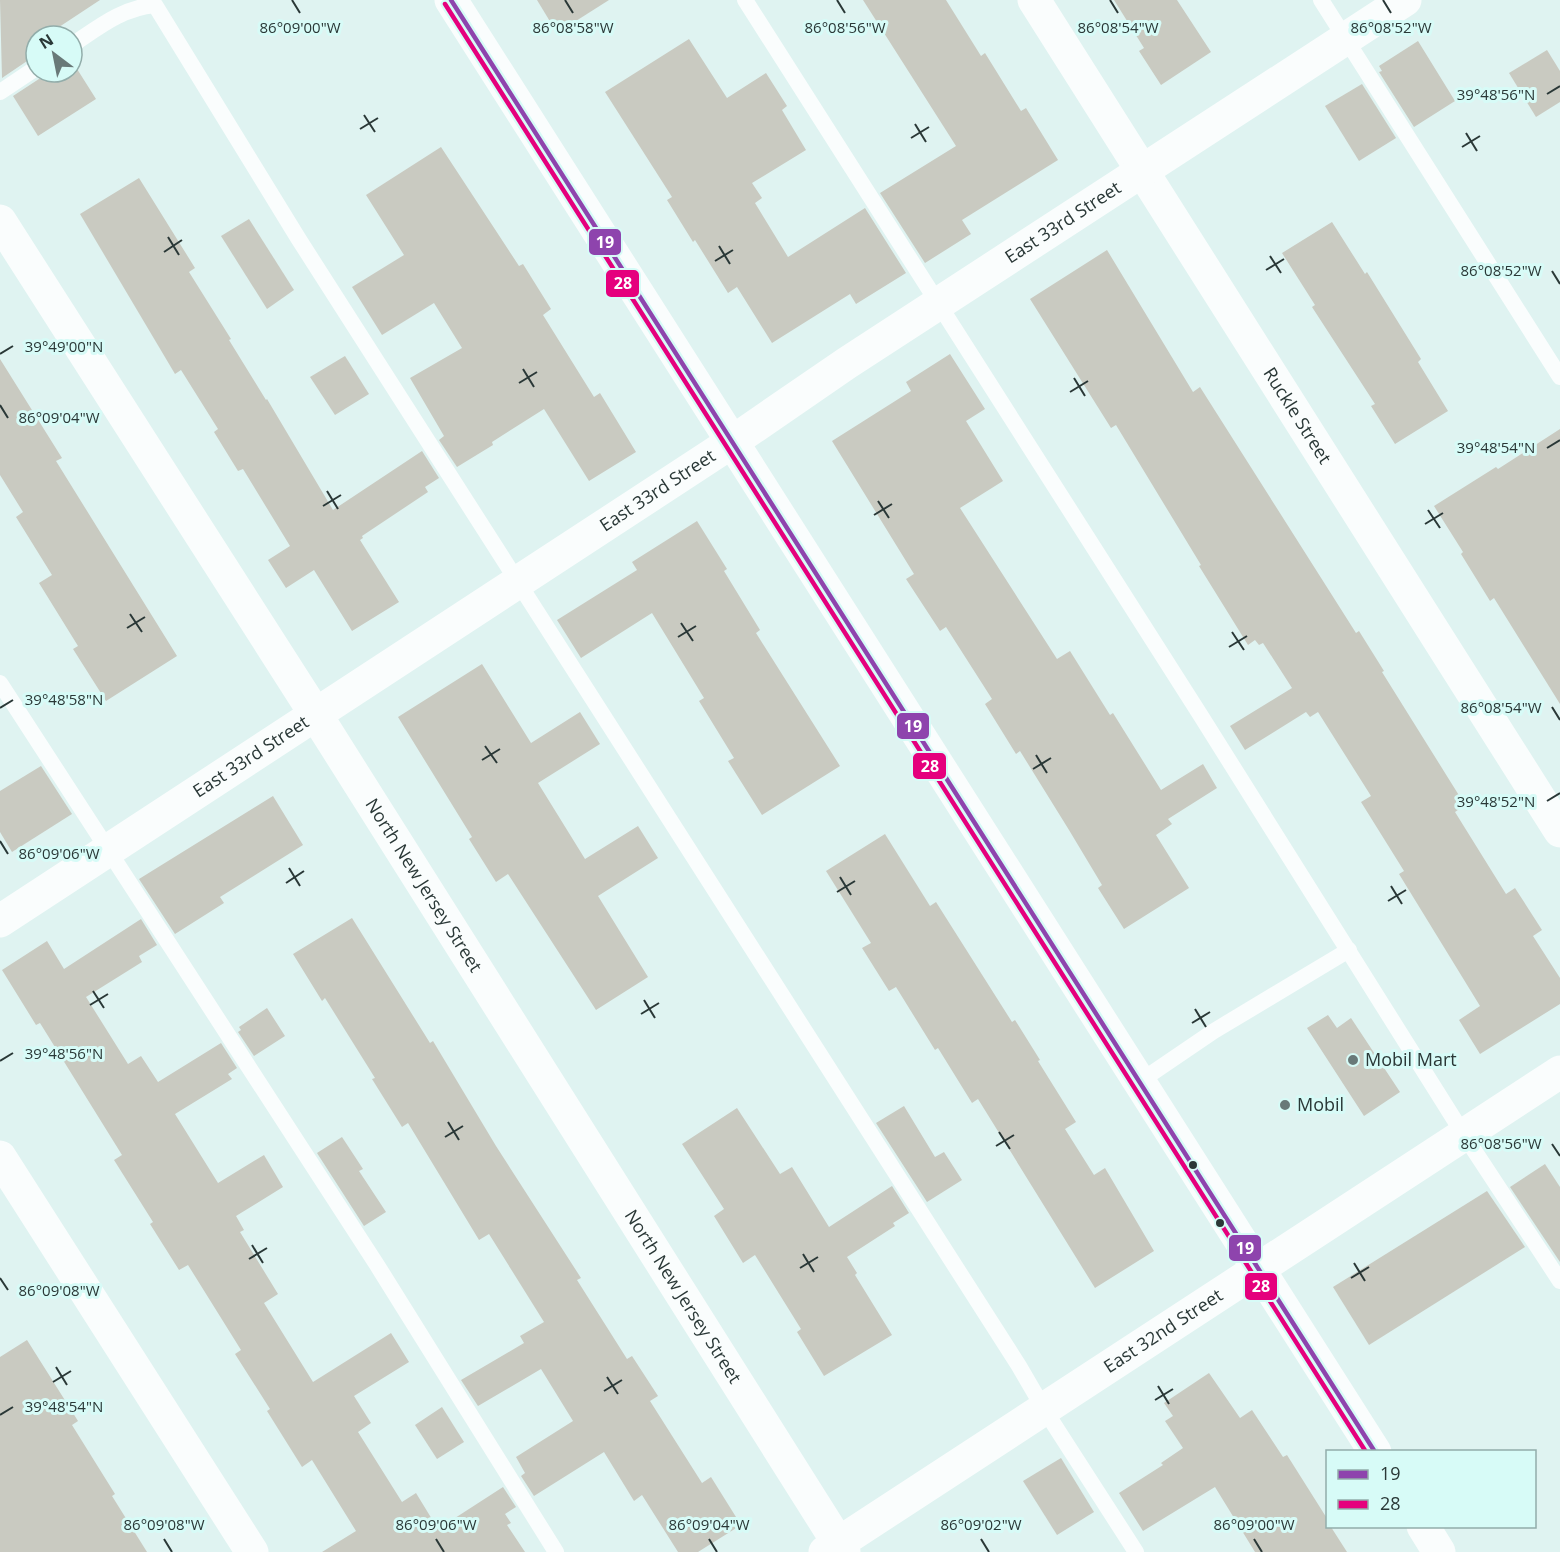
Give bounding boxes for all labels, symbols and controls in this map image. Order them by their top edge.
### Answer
text: 86°09'00"W [260,17,341,37]
text: 86°08'58"W [533,17,614,37]
text: 86°08'56"W [805,17,886,37]
text: 86°08'54"W [1078,17,1159,37]
text: 86°08'52"W [1351,17,1432,37]
north arrow [24,24,84,84]
text: N [35,29,57,54]
text: 39°48'56"N [1457,84,1535,104]
street label: East 33rd Street [1000,175,1125,268]
line badge: 19 [588,228,622,256]
text: 19 [596,231,614,253]
text: 86°08'52"W [1461,260,1542,280]
line badge: 28 [605,269,640,298]
text: 28 [614,272,632,294]
text: 39°49'00"N [25,336,103,356]
street label: Ruckle Street [1258,362,1338,468]
text: 86°09'04"W [19,407,100,427]
text: 39°48'54"N [1457,437,1535,457]
street label: East 33rd Street [595,443,720,536]
text: 39°48'58"N [25,689,103,709]
text: 86°08'54"W [1461,697,1542,717]
street label: East 33rd Street [188,709,313,803]
line badge: 19 [896,712,930,740]
text: 19 [904,715,922,737]
line badge: 28 [912,752,947,780]
text: 28 [921,755,939,777]
text: 39°48'52"N [1457,791,1535,811]
street label: North New Jersey Street [361,793,488,976]
text: 86°09'06"W [19,843,100,863]
text: 39°48'56"N [25,1043,103,1063]
place label: Mobil Mart [1365,1047,1457,1071]
marker: Mobil Mart [1346,1053,1360,1067]
place label: Mobil [1297,1092,1344,1116]
marker: Mobil [1278,1098,1292,1112]
text: 86°08'56"W [1461,1133,1542,1153]
unlabelled marker [1187,1159,1199,1171]
street label: North New Jersey Street [620,1205,748,1388]
unlabelled marker [1214,1217,1226,1229]
line badge: 19 [1228,1234,1262,1262]
text: 19 [1236,1237,1254,1259]
line badge: 28 [1244,1272,1278,1301]
text: 28 [1252,1275,1270,1297]
text: 86°09'08"W [19,1280,100,1300]
street label: East 32nd Street [1099,1283,1227,1378]
text: 39°48'54"N [25,1396,103,1416]
legend [1326,1450,1536,1528]
text: 19 [1380,1461,1401,1485]
text: 28 [1380,1491,1401,1515]
text: 86°09'08"W [124,1514,205,1534]
text: 86°09'06"W [396,1514,477,1534]
text: 86°09'04"W [669,1514,750,1534]
text: 86°09'02"W [941,1514,1022,1534]
text: 86°09'00"W [1214,1514,1295,1534]

